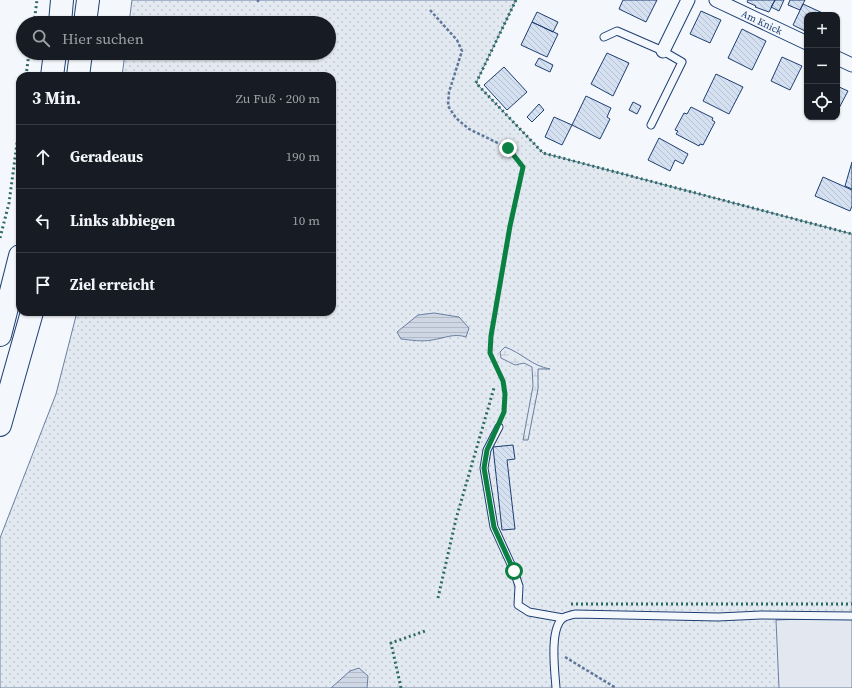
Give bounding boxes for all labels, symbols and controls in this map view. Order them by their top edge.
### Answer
street label: Am Knick [739,7,785,37]
map controls [804,12,840,120]
button: + [804,12,840,48]
search box [16,16,336,60]
icon: search [30,27,52,49]
text: Hier suchen [62,28,144,49]
button: − [804,48,840,84]
button: locate [804,84,840,120]
text: 3 Min. [32,86,81,110]
text: Zu Fuß · 200 m [236,90,320,107]
route end [499,139,517,157]
icon: ahead [32,146,54,168]
text: Geradeaus [70,146,143,167]
text: 190 m [286,148,320,165]
icon: left [32,210,54,232]
text: Links abbiegen [70,210,175,231]
text: 10 m [292,212,320,229]
icon: arrive [32,274,54,296]
text: Ziel erreicht [70,274,155,295]
route start [505,562,523,580]

